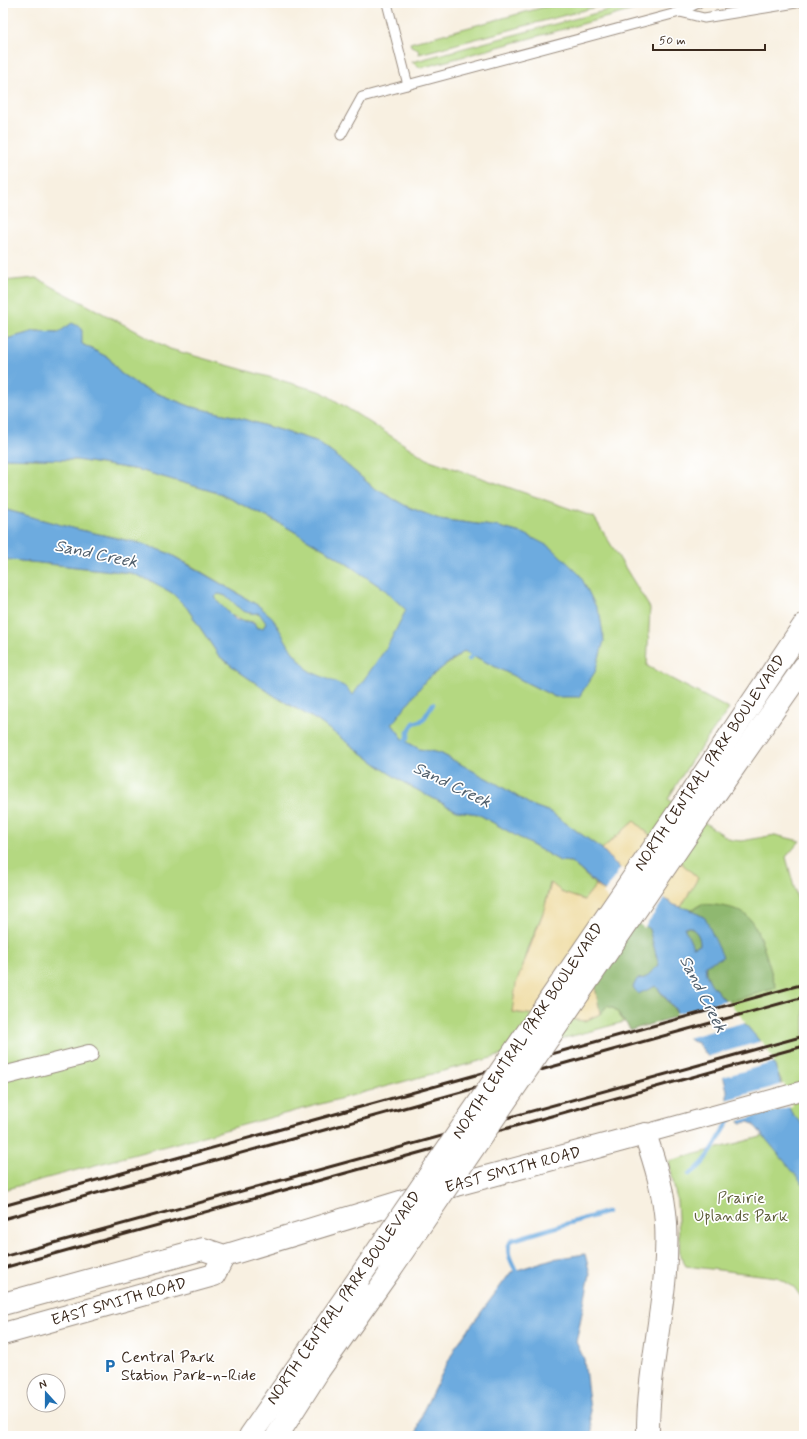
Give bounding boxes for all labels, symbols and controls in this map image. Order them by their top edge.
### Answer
scale bar [653,26,765,52]
text: 50 m [659,33,686,49]
water label: Sand Creek [53,535,140,574]
street label: NORTH CENTRAL PARK BOULEVARD [630,651,790,875]
water label: Sand Creek [410,757,495,813]
street label: NORTH CENTRAL PARK BOULEVARD [448,919,608,1143]
water label: Sand Creek [674,952,732,1037]
street label: EAST SMITH ROAD [443,1142,583,1198]
street label: NORTH CENTRAL PARK BOULEVARD [262,1187,426,1409]
park label: Prairie Uplands Park [694,1188,788,1227]
street label: EAST SMITH ROAD [49,1273,189,1331]
place label: Central Park Station Park-n-Ride [121,1347,256,1386]
parking icon: Central Park Station Park-n-Ride [102,1358,118,1374]
north arrow [26,1373,66,1413]
text: N [37,1377,49,1392]

